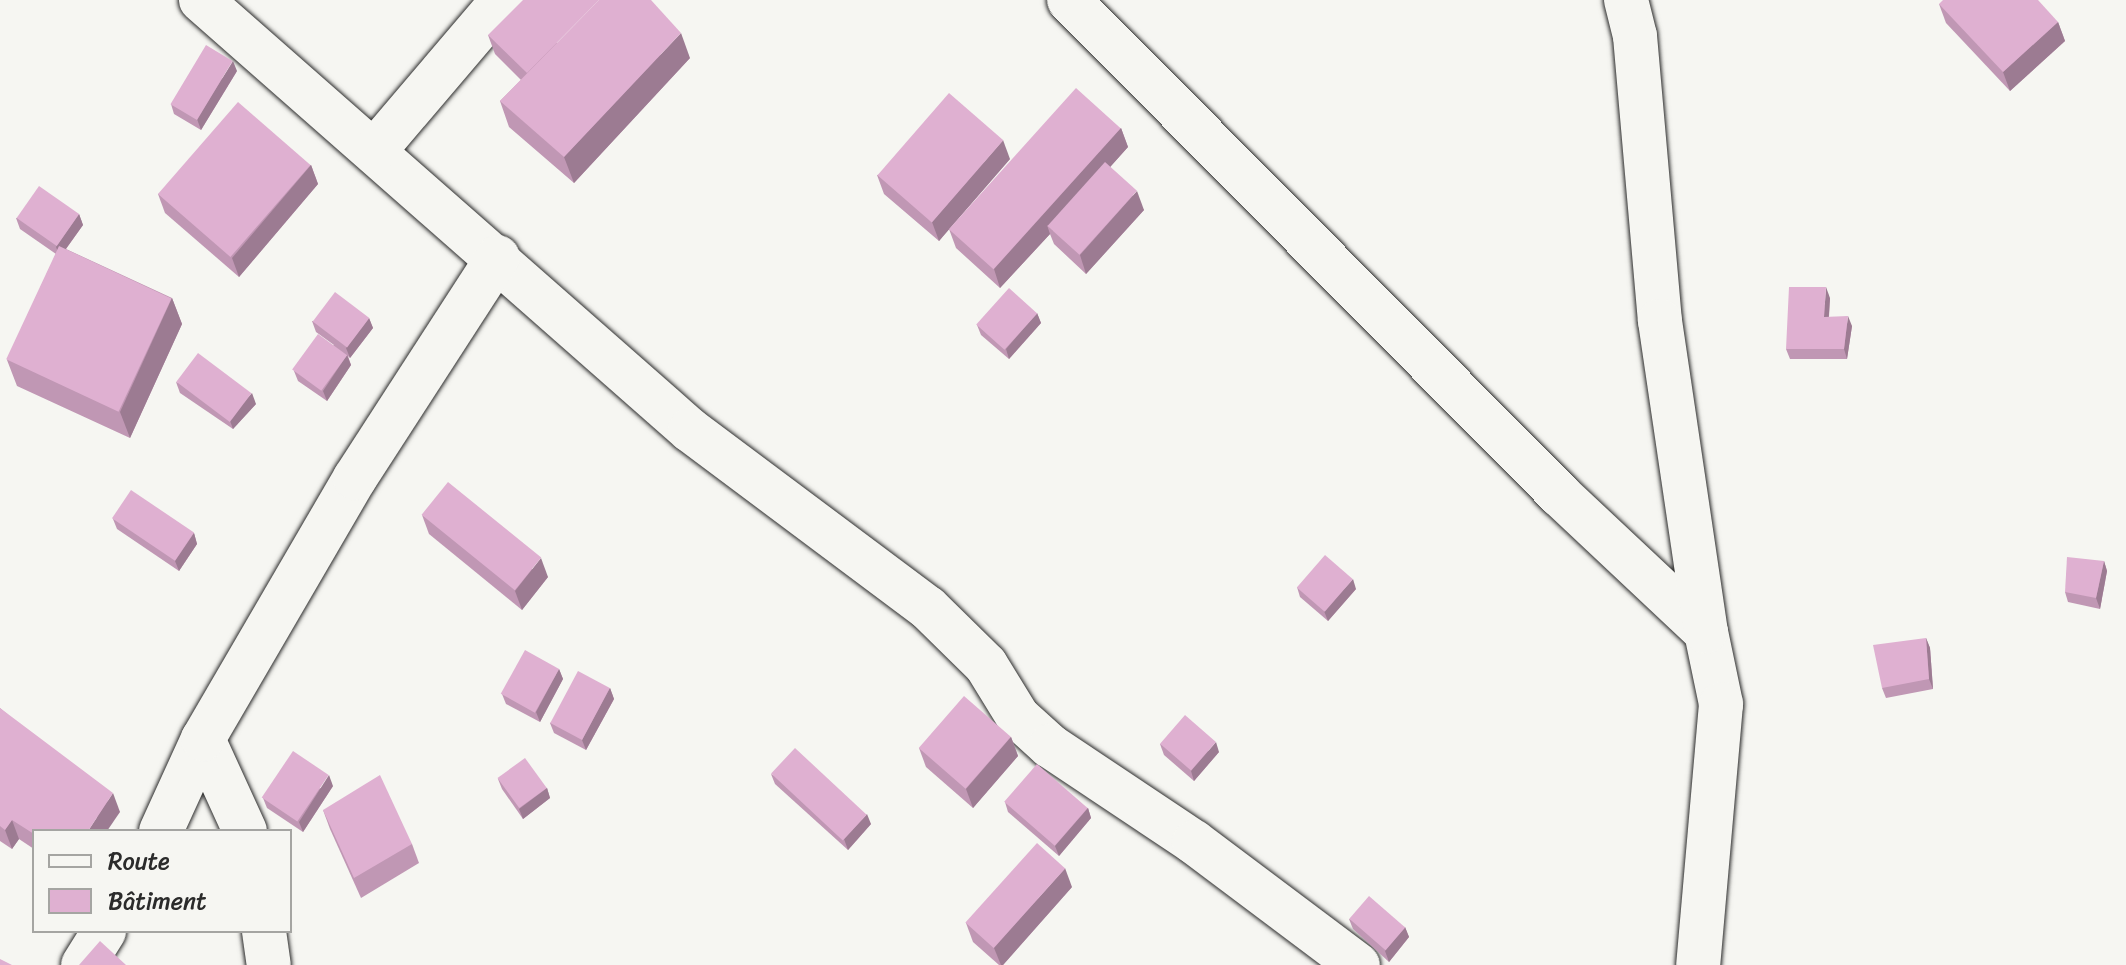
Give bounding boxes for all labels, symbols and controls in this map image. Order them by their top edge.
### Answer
legend [32,829,292,933]
text: Route [108,840,170,882]
text: Bâtiment [108,880,207,922]

